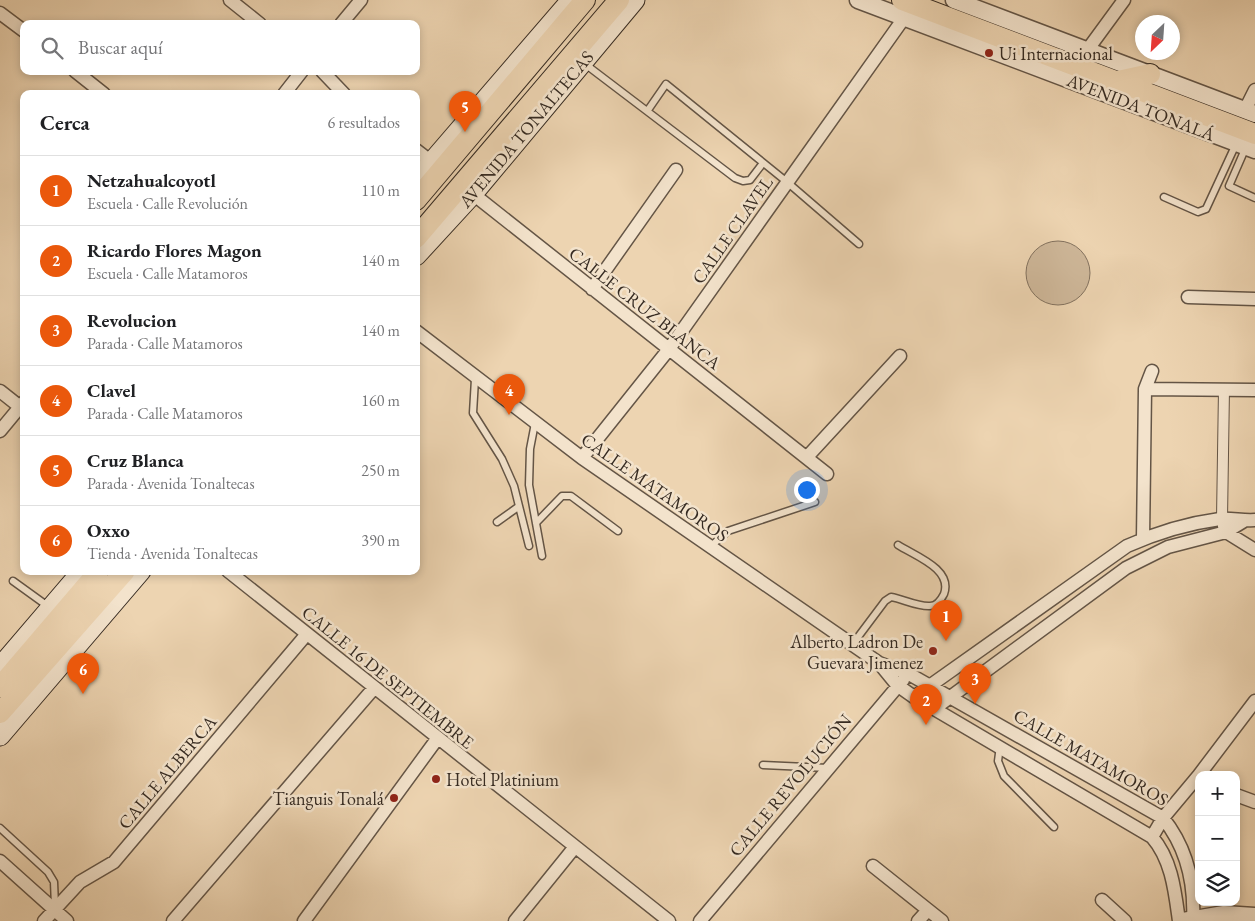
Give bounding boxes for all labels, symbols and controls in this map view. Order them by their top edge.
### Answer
north arrow [1135,15,1180,60]
search box [20,20,420,75]
icon: search [38,34,66,62]
text: Buscar aquí [78,35,163,60]
place label: Ui Internacional [999,42,1113,65]
street label: AVENIDA TONALTECAS [453,46,598,213]
marker: Ui Internacional [983,47,995,59]
street label: AVENIDA TONALÁ [1063,68,1219,146]
pin: 5 [449,91,481,132]
text: Cerca [40,109,90,136]
text: 6 resultados [328,112,400,133]
text: Netzahualcoyotl [87,168,216,193]
street label: CALLE CLAVEL [686,171,778,288]
text: 1 [52,180,60,201]
text: 110 m [361,180,400,201]
text: Escuela · Calle Revolución [87,193,248,214]
text: Ricardo Flores Magon [87,238,262,263]
street label: CALLE CRUZ BLANCA [564,242,726,375]
text: 2 [52,250,60,271]
text: 140 m [361,250,400,271]
text: Escuela · Calle Matamoros [87,263,248,284]
text: Revolucion [87,308,177,333]
text: 3 [52,320,60,341]
text: 140 m [361,320,400,341]
text: Parada · Calle Matamoros [87,333,243,354]
pin: 4 [493,374,525,415]
text: Clavel [87,378,136,403]
text: 4 [52,390,60,411]
text: 160 m [361,390,400,411]
text: Parada · Calle Matamoros [87,403,243,424]
street label: CALLE MATAMOROS [577,427,733,547]
text: Cruz Blanca [87,448,184,473]
text: 5 [52,460,60,481]
text: 250 m [361,460,400,481]
text: Parada · Avenida Tonaltecas [87,473,255,494]
your location [794,477,820,503]
text: Oxxo [87,518,130,543]
text: 6 [52,530,60,551]
text: 390 m [361,530,400,551]
text: Tienda · Avenida Tonaltecas [87,543,258,564]
street label: CALLE 16 DE SEPTIEMBRE [297,600,479,754]
pin: 1 [930,600,962,641]
place label: Alberto Ladron De Guevara Jimenez [789,630,923,674]
marker: Alberto Ladron De Guevara Jimenez [927,645,939,657]
pin: 6 [67,653,99,694]
pin: 3 [959,663,991,704]
pin: 2 [910,684,942,725]
street label: CALLE MATAMOROS [1010,703,1172,811]
street label: CALLE REVOLUCIÓN [724,709,857,861]
street label: CALLE ALBERCA [113,710,222,834]
place label: Hotel Platinium [446,768,559,791]
map controls [1195,771,1240,906]
button: + [1195,771,1240,816]
marker: Hotel Platinium [430,773,442,785]
place label: Tianguis Tonalá [272,787,385,810]
marker: Tianguis Tonalá [388,792,400,804]
button: − [1195,816,1240,861]
button: layers [1195,861,1240,906]

